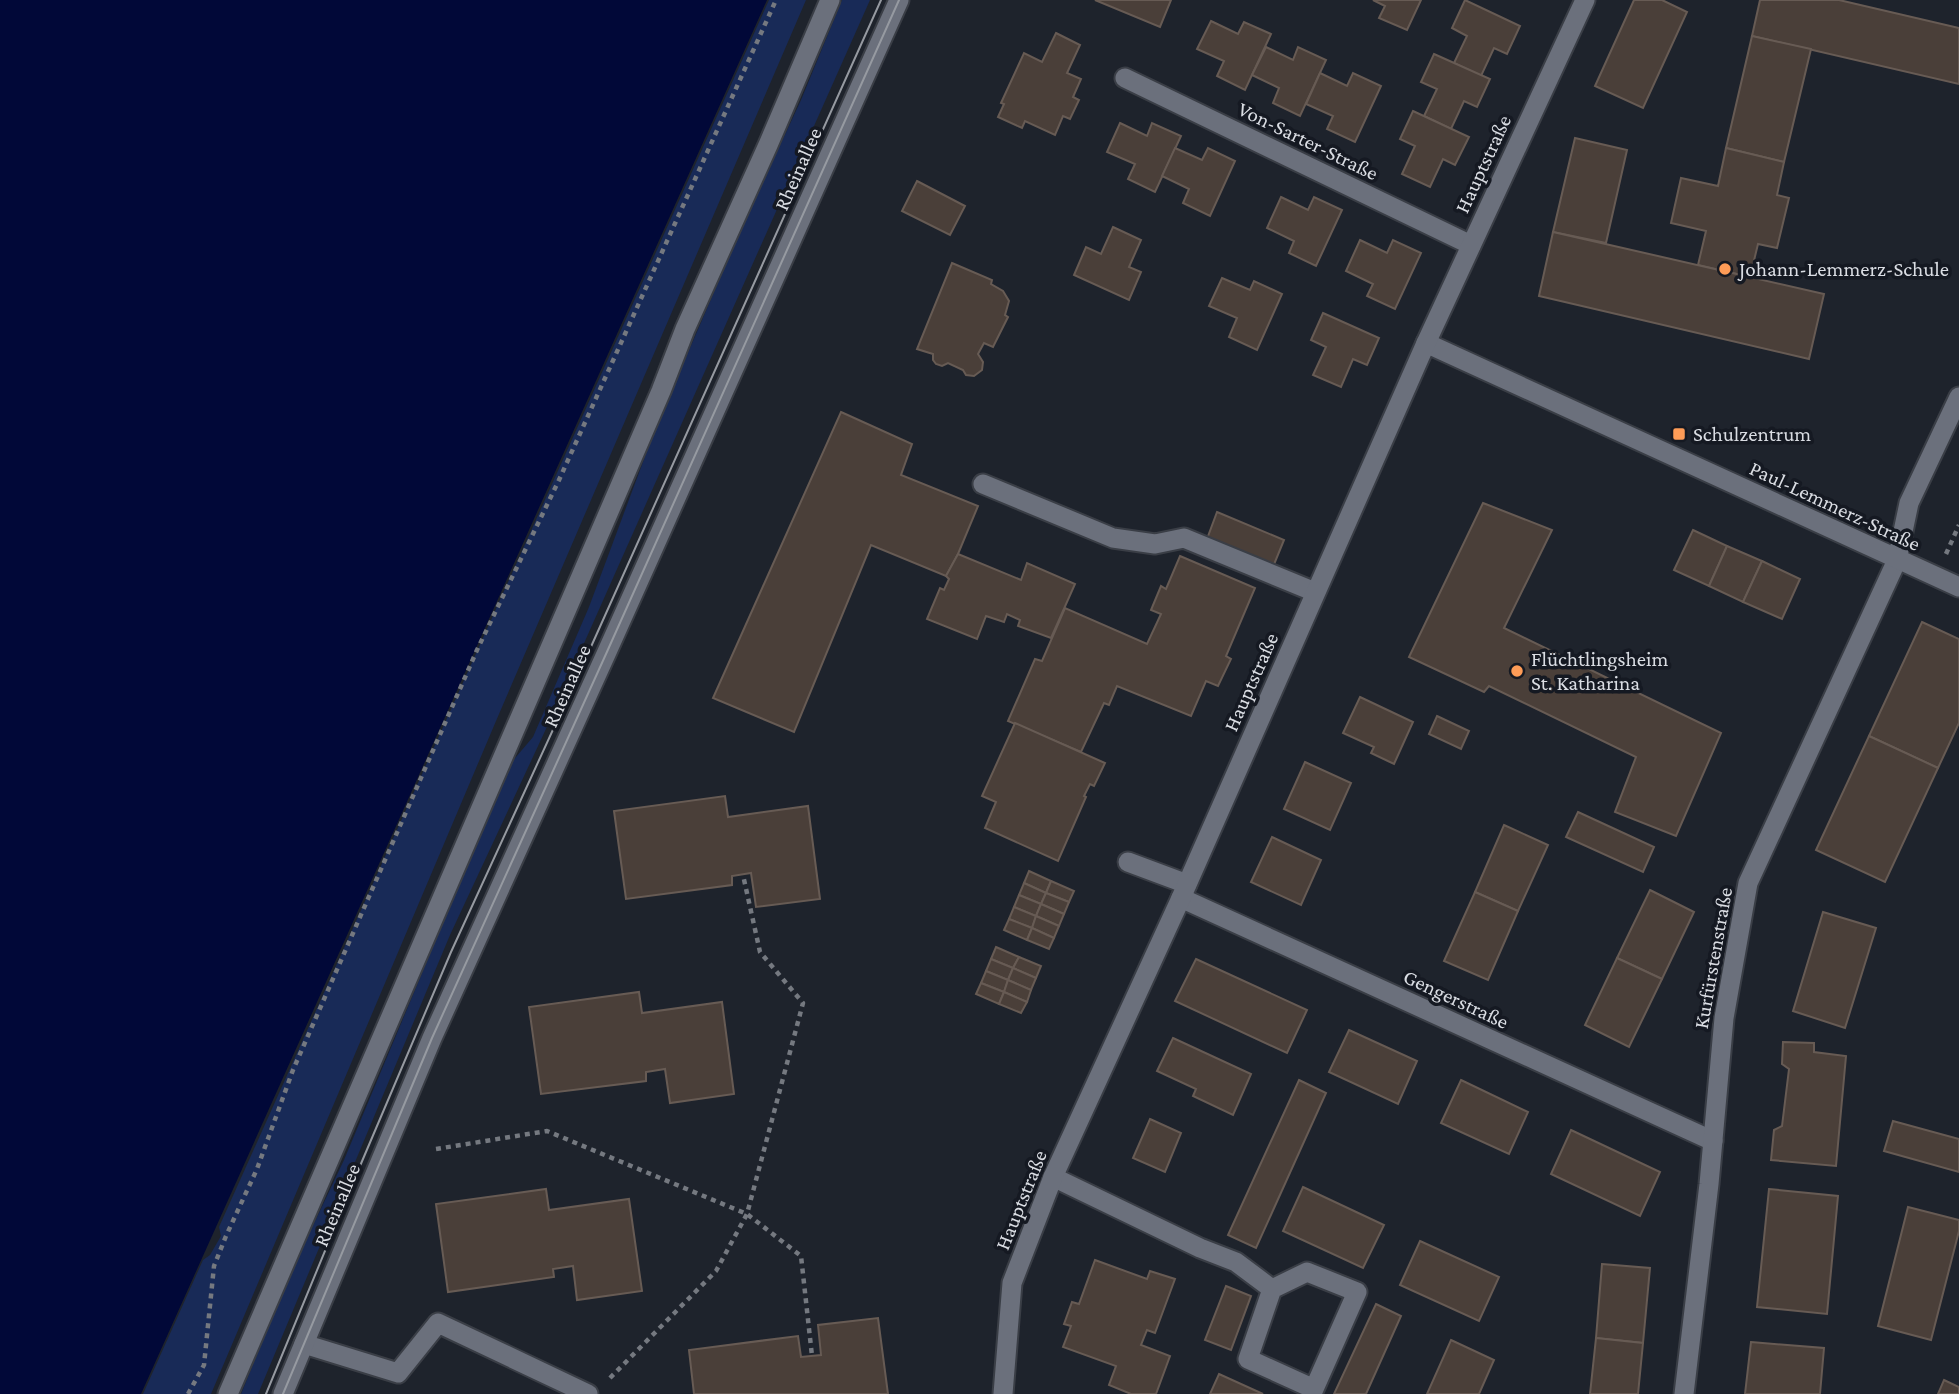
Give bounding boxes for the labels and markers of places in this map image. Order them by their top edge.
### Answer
place label: Johann-Lemmerz-Schule [1737,257,1949,281]
marker: Johann-Lemmerz-Schule [1717,261,1733,277]
place label: Schulzentrum [1693,422,1811,446]
marker: Schulzentrum [1671,426,1687,442]
place label: Flüchtlingsheim St. Katharina [1531,647,1668,695]
marker: Flüchtlingsheim St. Katharina [1509,663,1525,679]

